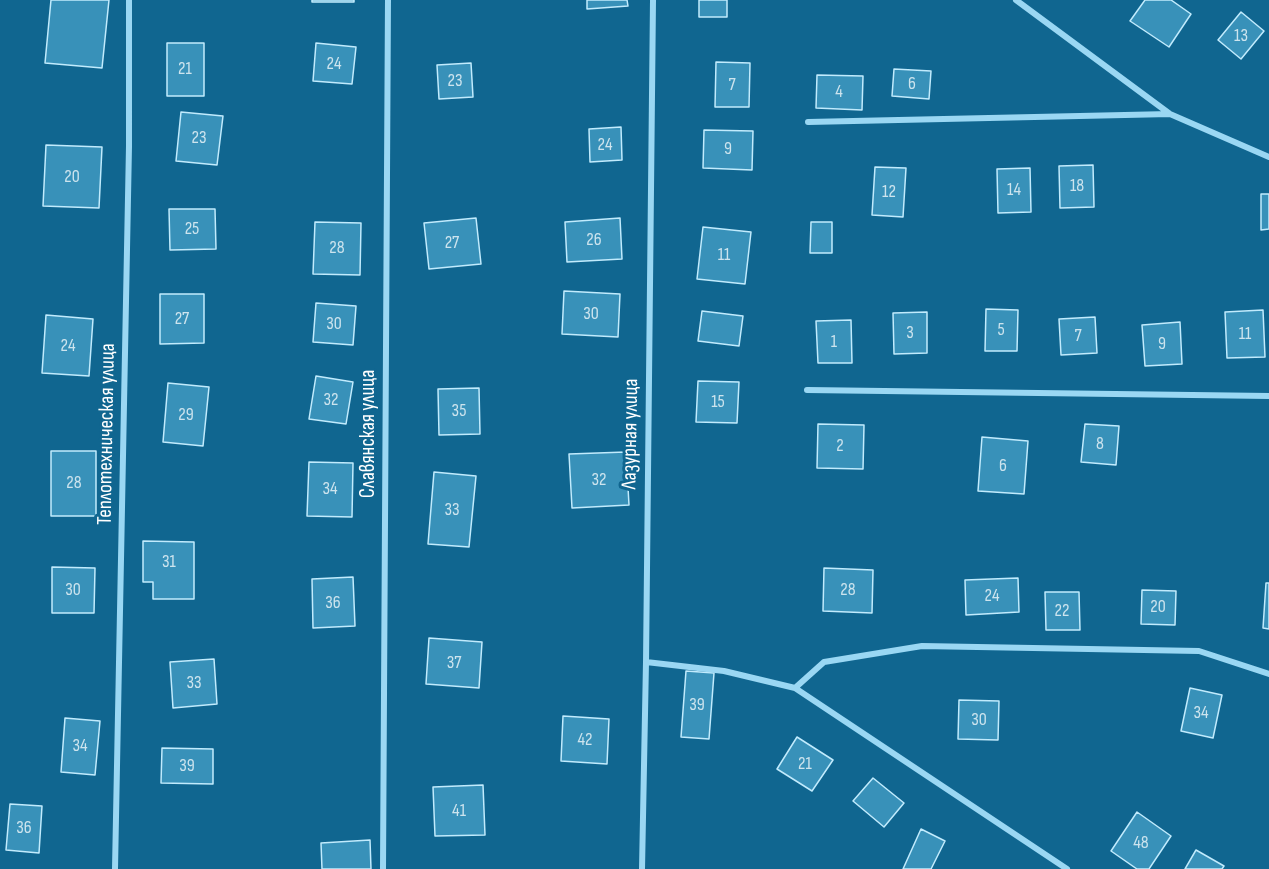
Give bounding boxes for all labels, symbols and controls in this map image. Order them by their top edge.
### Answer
house number: 13 [1234,25,1248,47]
house number: 24 [327,53,341,75]
house number: 21 [178,58,192,80]
house number: 23 [448,70,462,92]
house number: 6 [908,73,916,95]
house number: 7 [728,74,736,96]
house number: 4 [835,81,843,103]
house number: 23 [192,127,206,149]
house number: 24 [598,134,612,156]
house number: 9 [724,138,732,160]
house number: 20 [64,166,80,188]
house number: 18 [1070,175,1084,197]
house number: 14 [1007,179,1021,201]
house number: 12 [882,181,896,203]
house number: 25 [185,218,199,240]
house number: 26 [586,229,602,251]
house number: 27 [445,232,459,254]
house number: 28 [329,237,345,259]
house number: 11 [718,244,730,266]
house number: 30 [583,303,599,325]
house number: 27 [175,308,189,330]
house number: 30 [326,313,342,335]
house number: 5 [997,319,1005,341]
house number: 3 [906,322,914,344]
house number: 11 [1239,323,1251,345]
house number: 7 [1074,325,1082,347]
house number: 1 [831,331,837,353]
house number: 9 [1158,333,1166,355]
house number: 24 [61,335,75,357]
street label: Теплотехническая улица [93,343,121,525]
street label: Славянская улица [356,370,382,498]
street label: Лазурная улица [617,378,645,490]
house number: 32 [324,389,338,411]
house number: 15 [711,391,725,413]
house number: 35 [452,400,466,422]
house number: 29 [178,404,194,426]
house number: 8 [1096,433,1104,455]
house number: 2 [836,435,844,457]
house number: 6 [999,455,1007,477]
house number: 32 [592,469,606,491]
house number: 28 [66,472,82,494]
house number: 34 [322,478,338,500]
house number: 33 [444,499,460,521]
house number: 31 [162,551,176,573]
house number: 30 [65,579,81,601]
house number: 28 [840,579,856,601]
house number: 24 [985,585,999,607]
house number: 36 [325,592,341,614]
house number: 20 [1150,596,1166,618]
house number: 22 [1055,600,1069,622]
house number: 37 [447,652,461,674]
house number: 33 [186,672,202,694]
house number: 39 [689,694,705,716]
house number: 34 [1193,702,1209,724]
house number: 30 [971,709,987,731]
house number: 42 [577,729,593,751]
house number: 34 [72,735,88,757]
house number: 21 [798,753,812,775]
house number: 39 [179,755,195,777]
house number: 41 [452,800,466,822]
house number: 36 [16,817,32,839]
house number: 48 [1133,832,1149,854]

